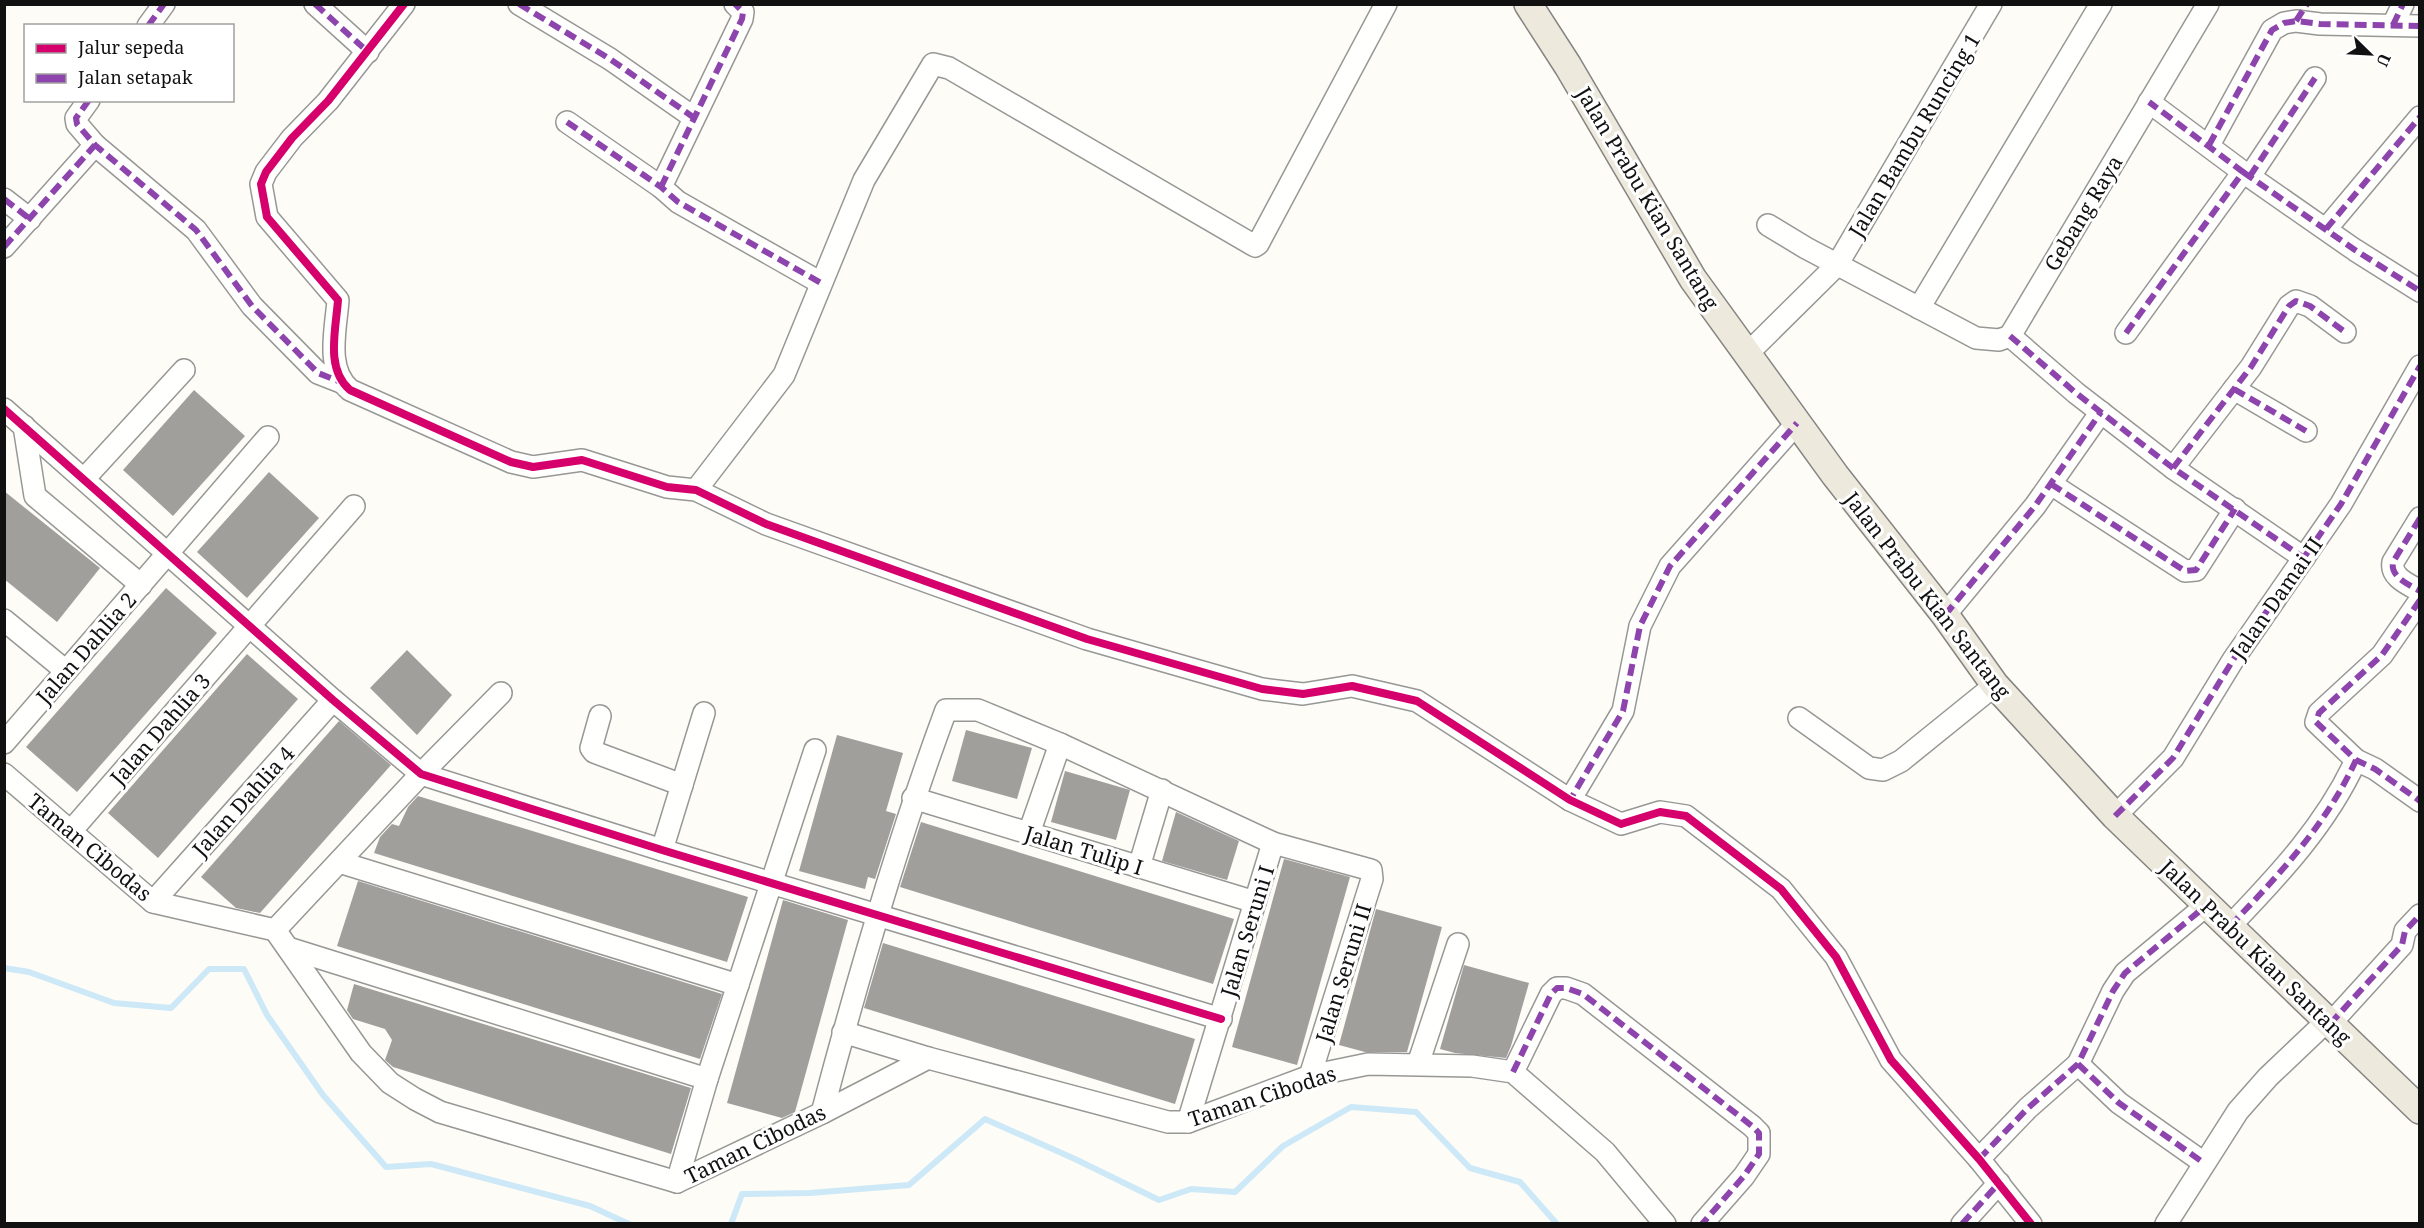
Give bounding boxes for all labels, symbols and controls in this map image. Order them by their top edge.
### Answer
legend [24,24,234,102]
north arrow [2340,24,2400,84]
street label: Jalan Bambu Runcing 1 [1841,28,1986,243]
text: Jalur sepeda [77,35,184,59]
text: U [2371,50,2396,70]
text: Jalan setapak [77,65,193,89]
street label: Jalan Prabu Kian Santang [1570,80,1726,315]
street label: Gebang Raya [2037,150,2129,276]
street label: Jalan Prabu Kian Santang [1838,485,2018,705]
street label: Jalan Damai II [2223,531,2328,665]
street label: Jalan Dahlia 2 [29,586,142,711]
street label: Jalan Dahlia 3 [103,667,216,792]
street label: Jalan Dahlia 4 [185,740,300,863]
street label: Taman Cibodas [22,787,158,907]
street label: Jalan Tulip I [1021,818,1147,881]
street label: Jalan Prabu Kian Santang [2154,853,2358,1051]
street label: Jalan Seruni I [1213,862,1280,1001]
street label: Jalan Seruni II [1308,900,1377,1047]
street label: Taman Cibodas [1185,1059,1339,1133]
street label: Taman Cibodas [680,1098,830,1190]

